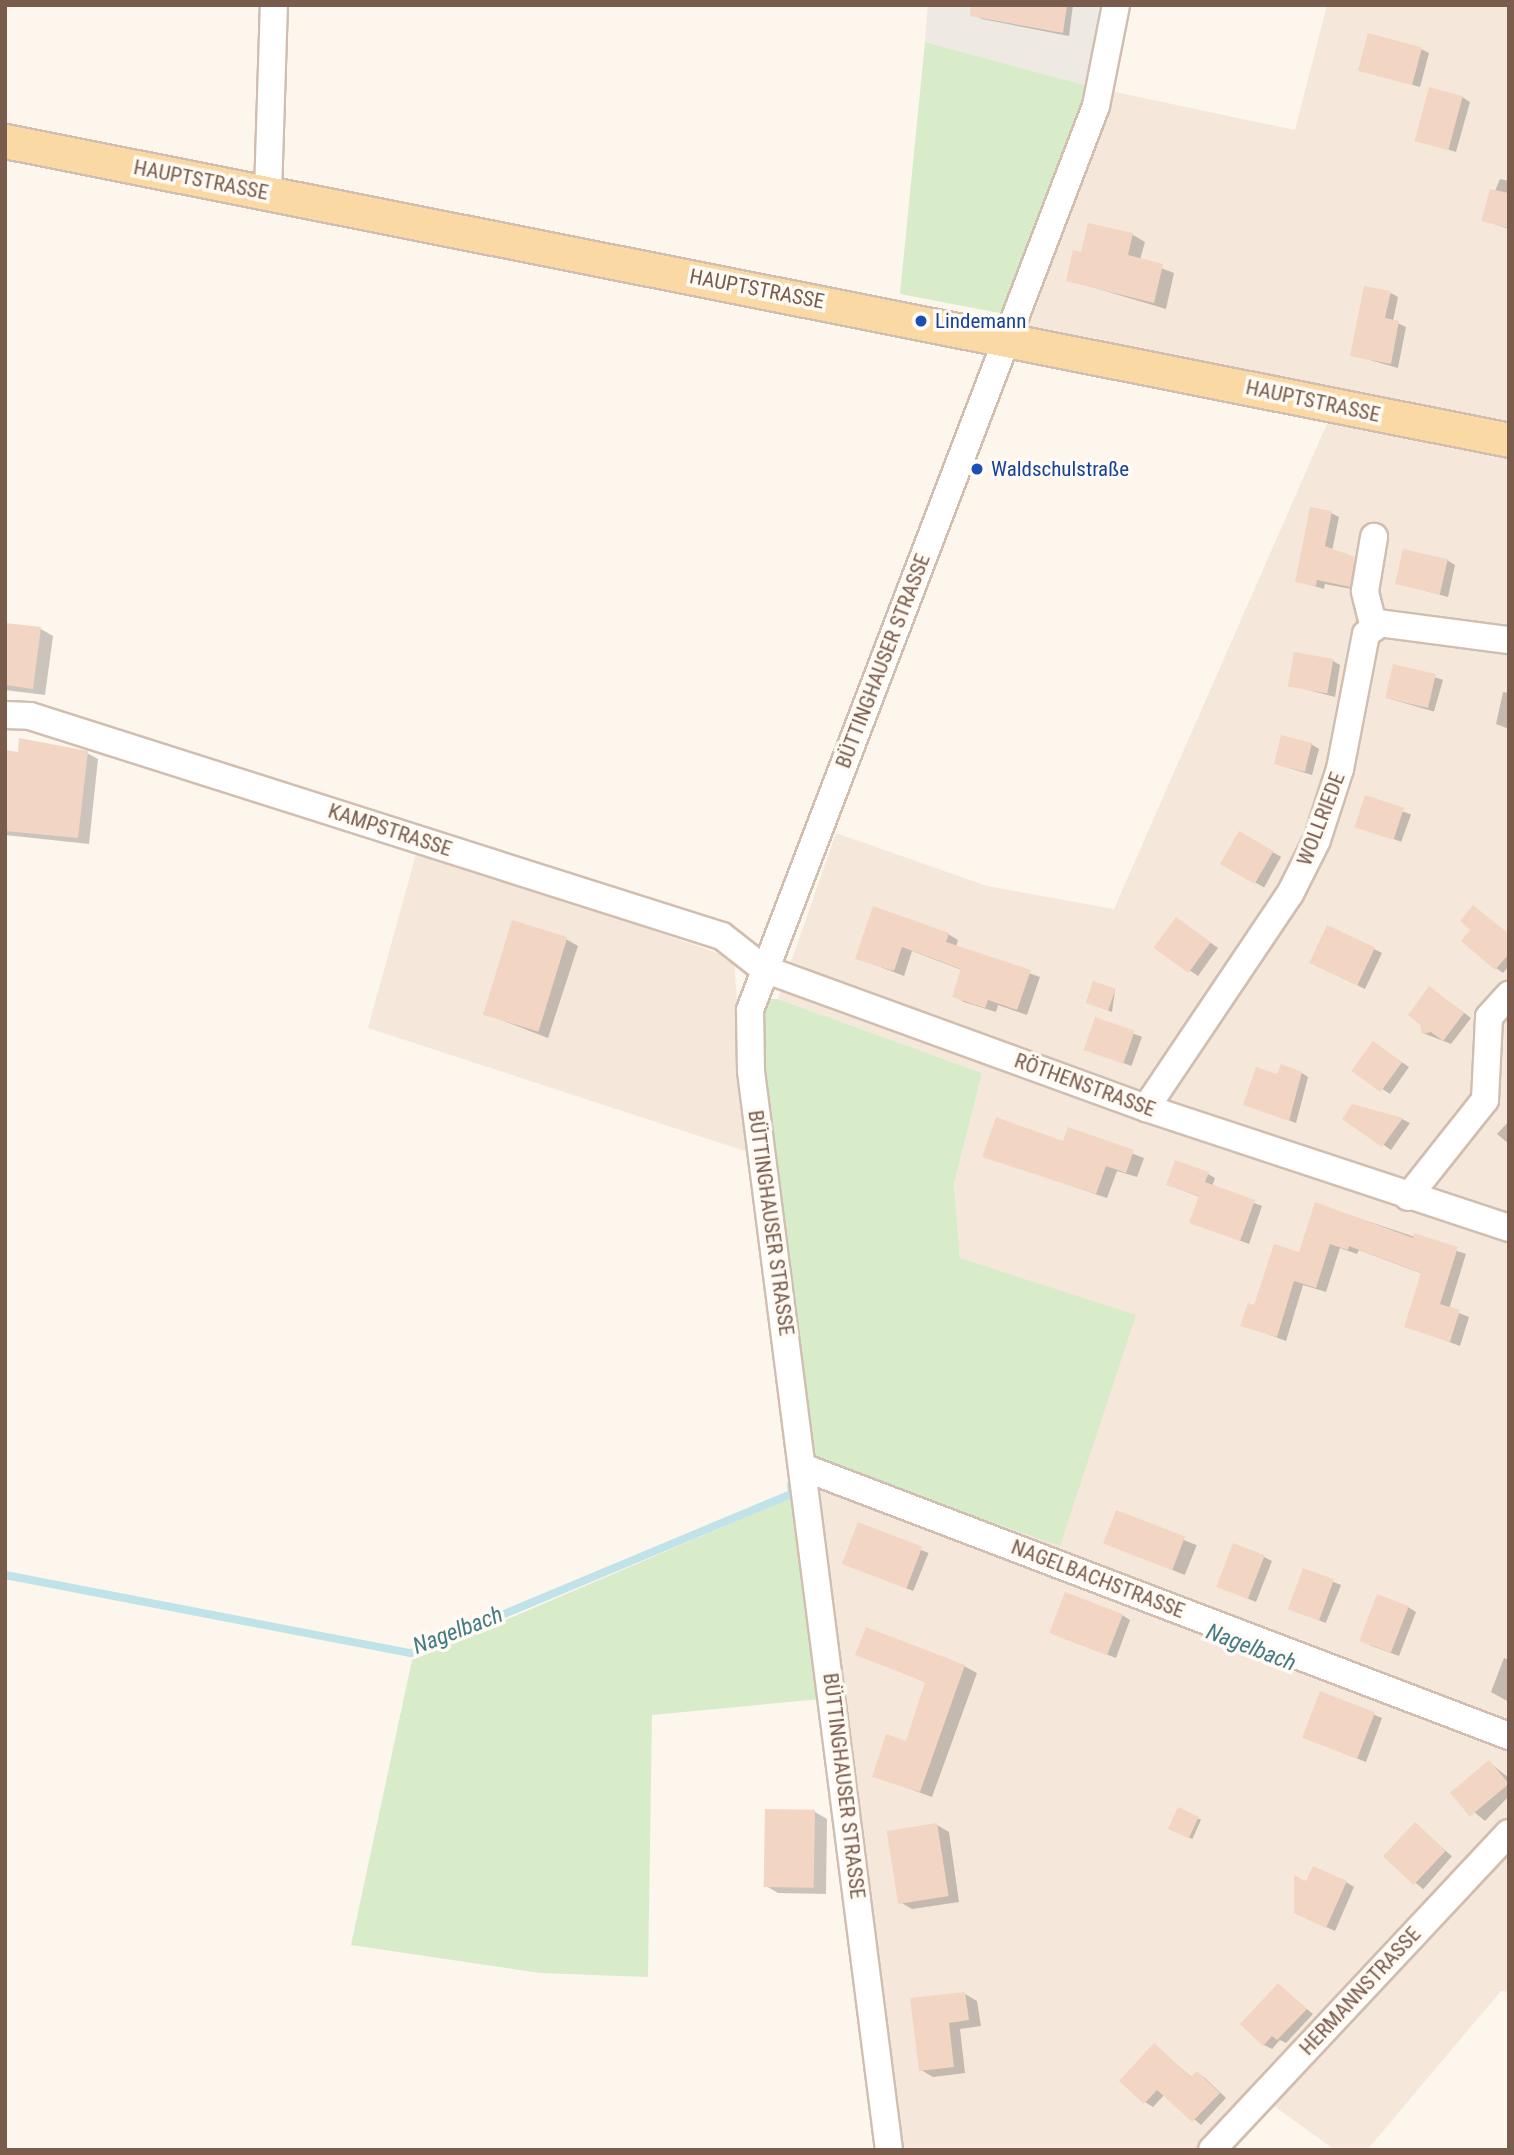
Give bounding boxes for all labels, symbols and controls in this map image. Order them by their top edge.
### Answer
street label: HAUPTSTRASSE [132,155,270,205]
street label: HAUPTSTRASSE [688,264,826,314]
place label: Lindemann [935,308,1026,334]
marker: Lindemann [913,313,929,329]
street label: HAUPTSTRASSE [1244,374,1382,428]
place label: Waldschulstraße [991,456,1129,482]
marker: Waldschulstraße [969,461,985,477]
street label: BÜTTINGHAUSER STRASSE [830,550,936,772]
street label: WOLLRIEDE [1292,769,1350,869]
street label: KAMPSTRASSE [325,798,455,862]
street label: RÖTHENSTRASSE [1011,1048,1159,1122]
street label: BÜTTINGHAUSER STRASSE [743,1109,799,1337]
street label: NAGELBACHSTRASSE [1008,1534,1188,1624]
water label: Nagelbach [409,1601,507,1661]
water label: Nagelbach [1202,1618,1300,1678]
street label: BÜTTINGHAUSER STRASSE [818,1672,870,1900]
street label: HERMANNSTRASSE [1294,1922,1426,2060]

